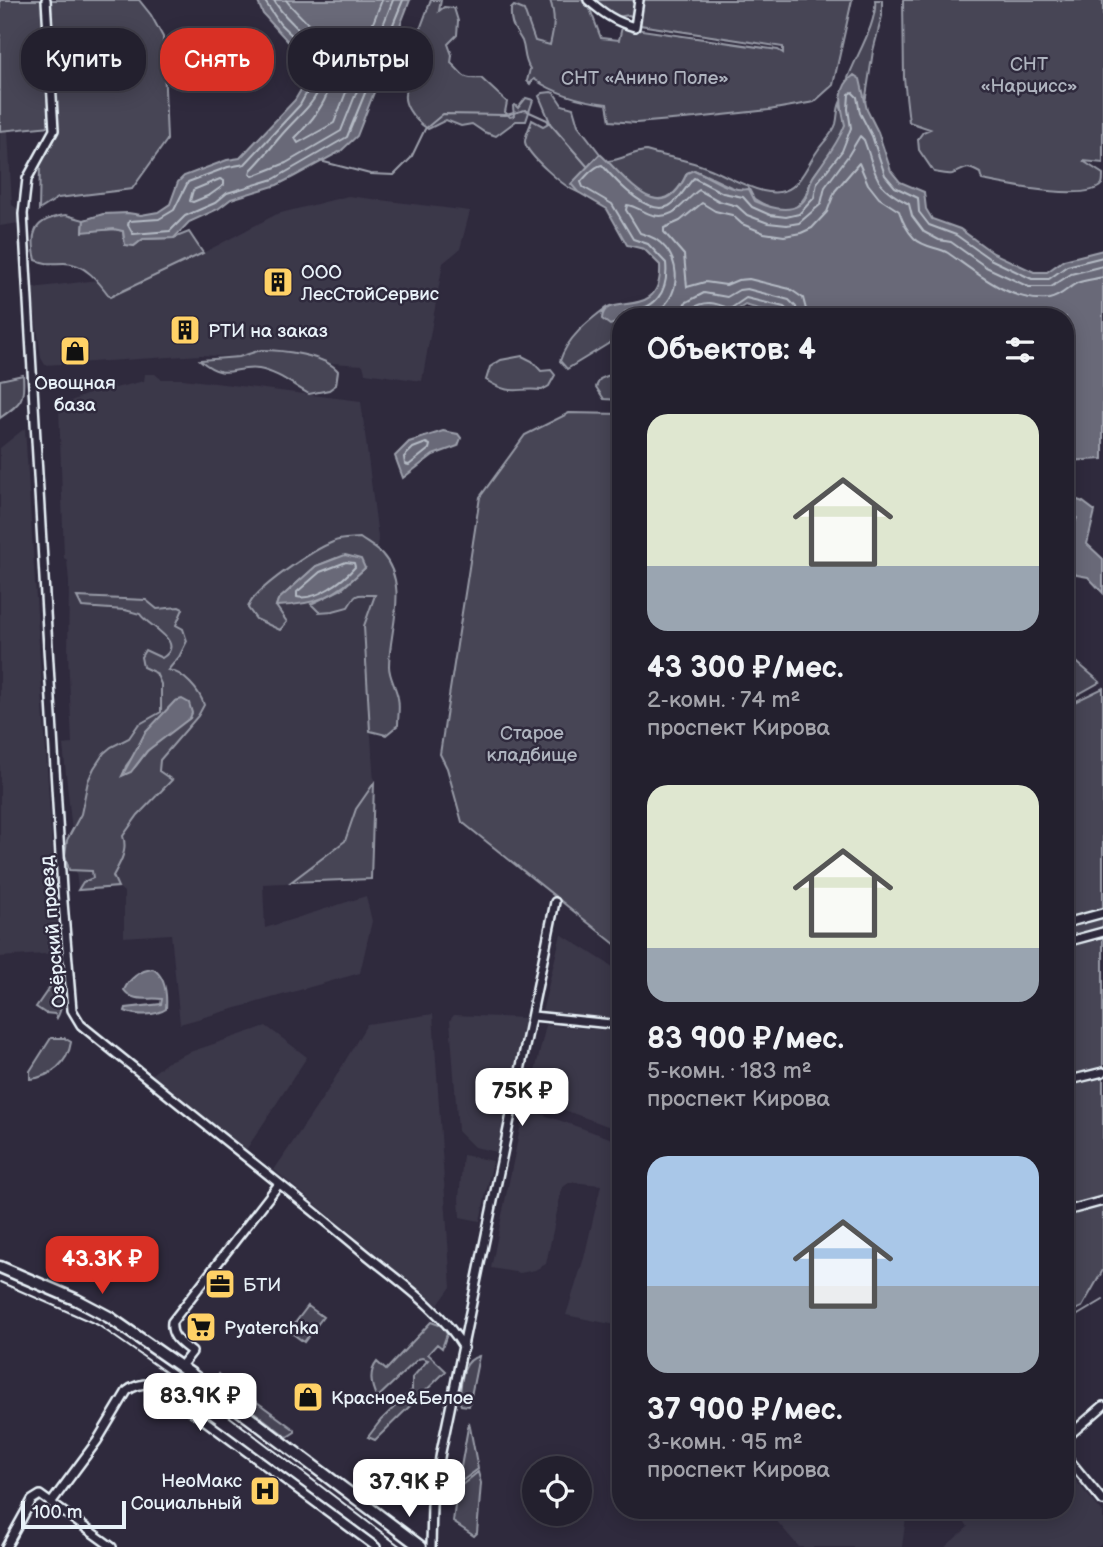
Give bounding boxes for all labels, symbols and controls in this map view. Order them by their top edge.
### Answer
chip: Купить [21,28,146,91]
chip: Снять [160,28,274,91]
chip: Фильтры [288,28,433,91]
park label: СНТ «Нарцисс» [980,53,1078,98]
park label: СНТ «Анино Поле» [561,67,729,90]
place label: ООО ЛесСтойСервис [300,261,440,306]
building icon: ООО ЛесСтойСервис [261,265,295,299]
building icon: РТИ на заказ [168,313,202,347]
place label: РТИ на заказ [208,320,328,343]
icon: filters [1001,331,1039,369]
text: Объектов: 4 [647,332,816,368]
shop icon: Овощная база [58,334,92,368]
place label: Овощная база [34,372,116,417]
icon: home [780,459,906,585]
text: 43 300 ₽/мес. [647,650,844,686]
text: 2-комн. · 74 m² [647,686,800,714]
text: проспект Кирова [647,714,830,742]
park label: Старое кладбище [487,722,578,767]
icon: home [780,830,906,956]
street label: Озёрский проезд [35,854,72,1009]
text: 83 900 ₽/мес. [647,1021,844,1057]
text: 5-комн. · 183 m² [647,1057,812,1085]
pin: 75K ₽ [473,1068,571,1128]
text: 75K ₽ [491,1077,553,1105]
text: проспект Кирова [647,1085,830,1113]
icon: home [780,1201,906,1327]
pin: 43.3K ₽ [37,1236,167,1296]
text: 43.3K ₽ [62,1245,142,1273]
office icon: БТИ [203,1267,237,1301]
place label: БТИ [243,1274,281,1297]
supermarket icon: Pyaterchka [184,1310,218,1344]
place label: Pyaterchka [224,1317,319,1340]
pin: 83.9K ₽ [135,1374,265,1433]
shop icon: Красное&Белое [291,1380,325,1414]
text: 83.9K ₽ [159,1382,241,1410]
place label: Красное&Белое [331,1387,474,1410]
text: 37 900 ₽/мес. [647,1392,843,1428]
text: 3-комн. · 95 m² [647,1428,803,1456]
map controls [522,1456,592,1526]
button: locate [522,1456,592,1526]
text: проспект Кирова [647,1456,830,1484]
pin: 37.9K ₽ [344,1460,474,1519]
text: 37.9K ₽ [369,1468,449,1496]
place label: НеоМакс Социальный [131,1470,243,1515]
hospital icon: НеоМакс Социальный [248,1474,282,1508]
scale bar [21,1498,126,1530]
text: 100 m [32,1501,83,1524]

